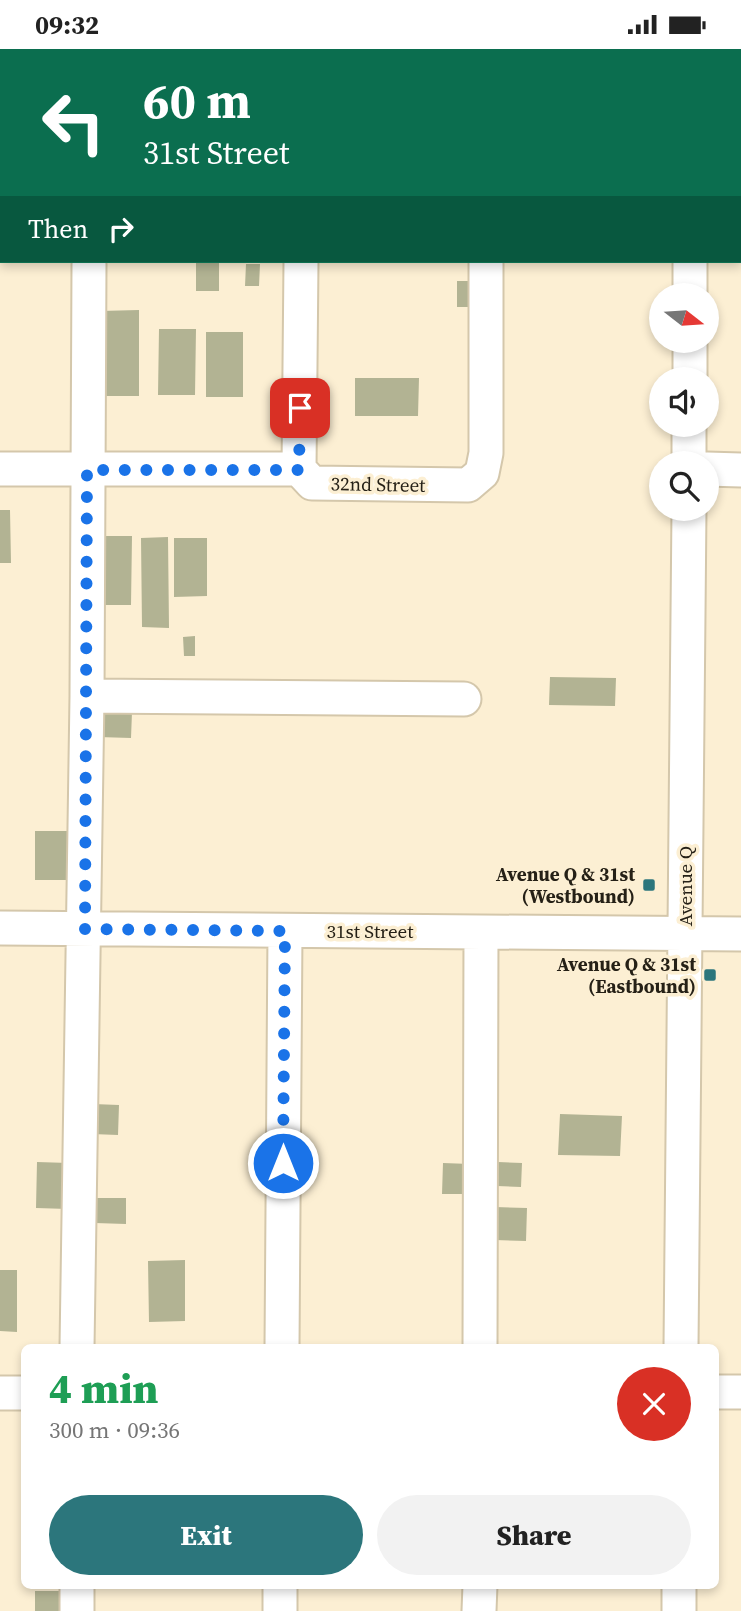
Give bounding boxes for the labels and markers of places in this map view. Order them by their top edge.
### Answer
pin [270,378,330,438]
place label: Avenue Q & 31st (Westbound) [496,861,635,909]
marker: Avenue Q & 31st (Westbound) [641,877,657,893]
place label: Avenue Q & 31st (Eastbound) [557,951,696,999]
marker: Avenue Q & 31st (Eastbound) [702,967,718,983]

